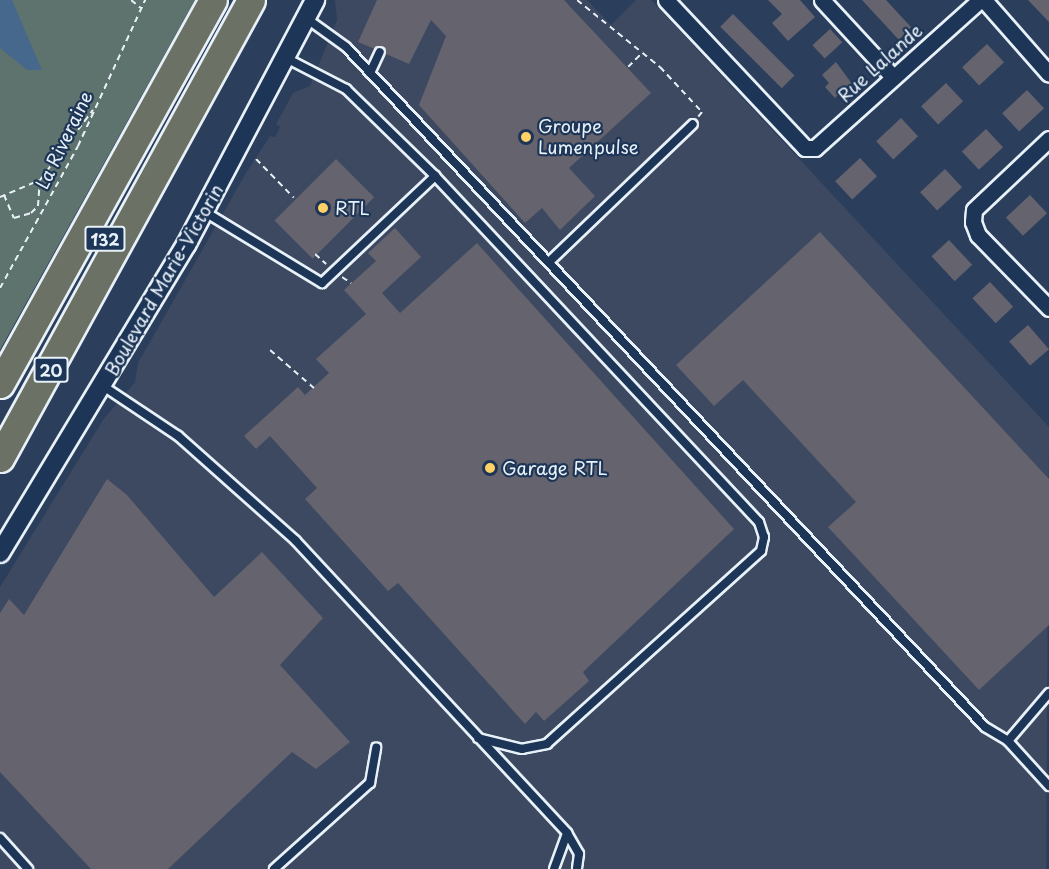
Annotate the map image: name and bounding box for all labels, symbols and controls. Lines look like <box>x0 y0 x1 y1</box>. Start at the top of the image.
street label: Rue Lalande <box>833 19 927 107</box>
street label: La Riveraine <box>31 87 97 193</box>
place label: Groupe Lumenpulse <box>538 116 639 158</box>
marker: Groupe Lumenpulse <box>519 130 533 144</box>
street label: Boulevard Marie-Victorin <box>100 180 228 380</box>
place label: RTL <box>335 197 369 219</box>
marker: RTL <box>316 201 330 215</box>
road number: 132 <box>84 226 126 252</box>
road number: 20 <box>33 357 69 383</box>
place label: Garage RTL <box>502 457 607 479</box>
marker: Garage RTL <box>483 461 497 475</box>

